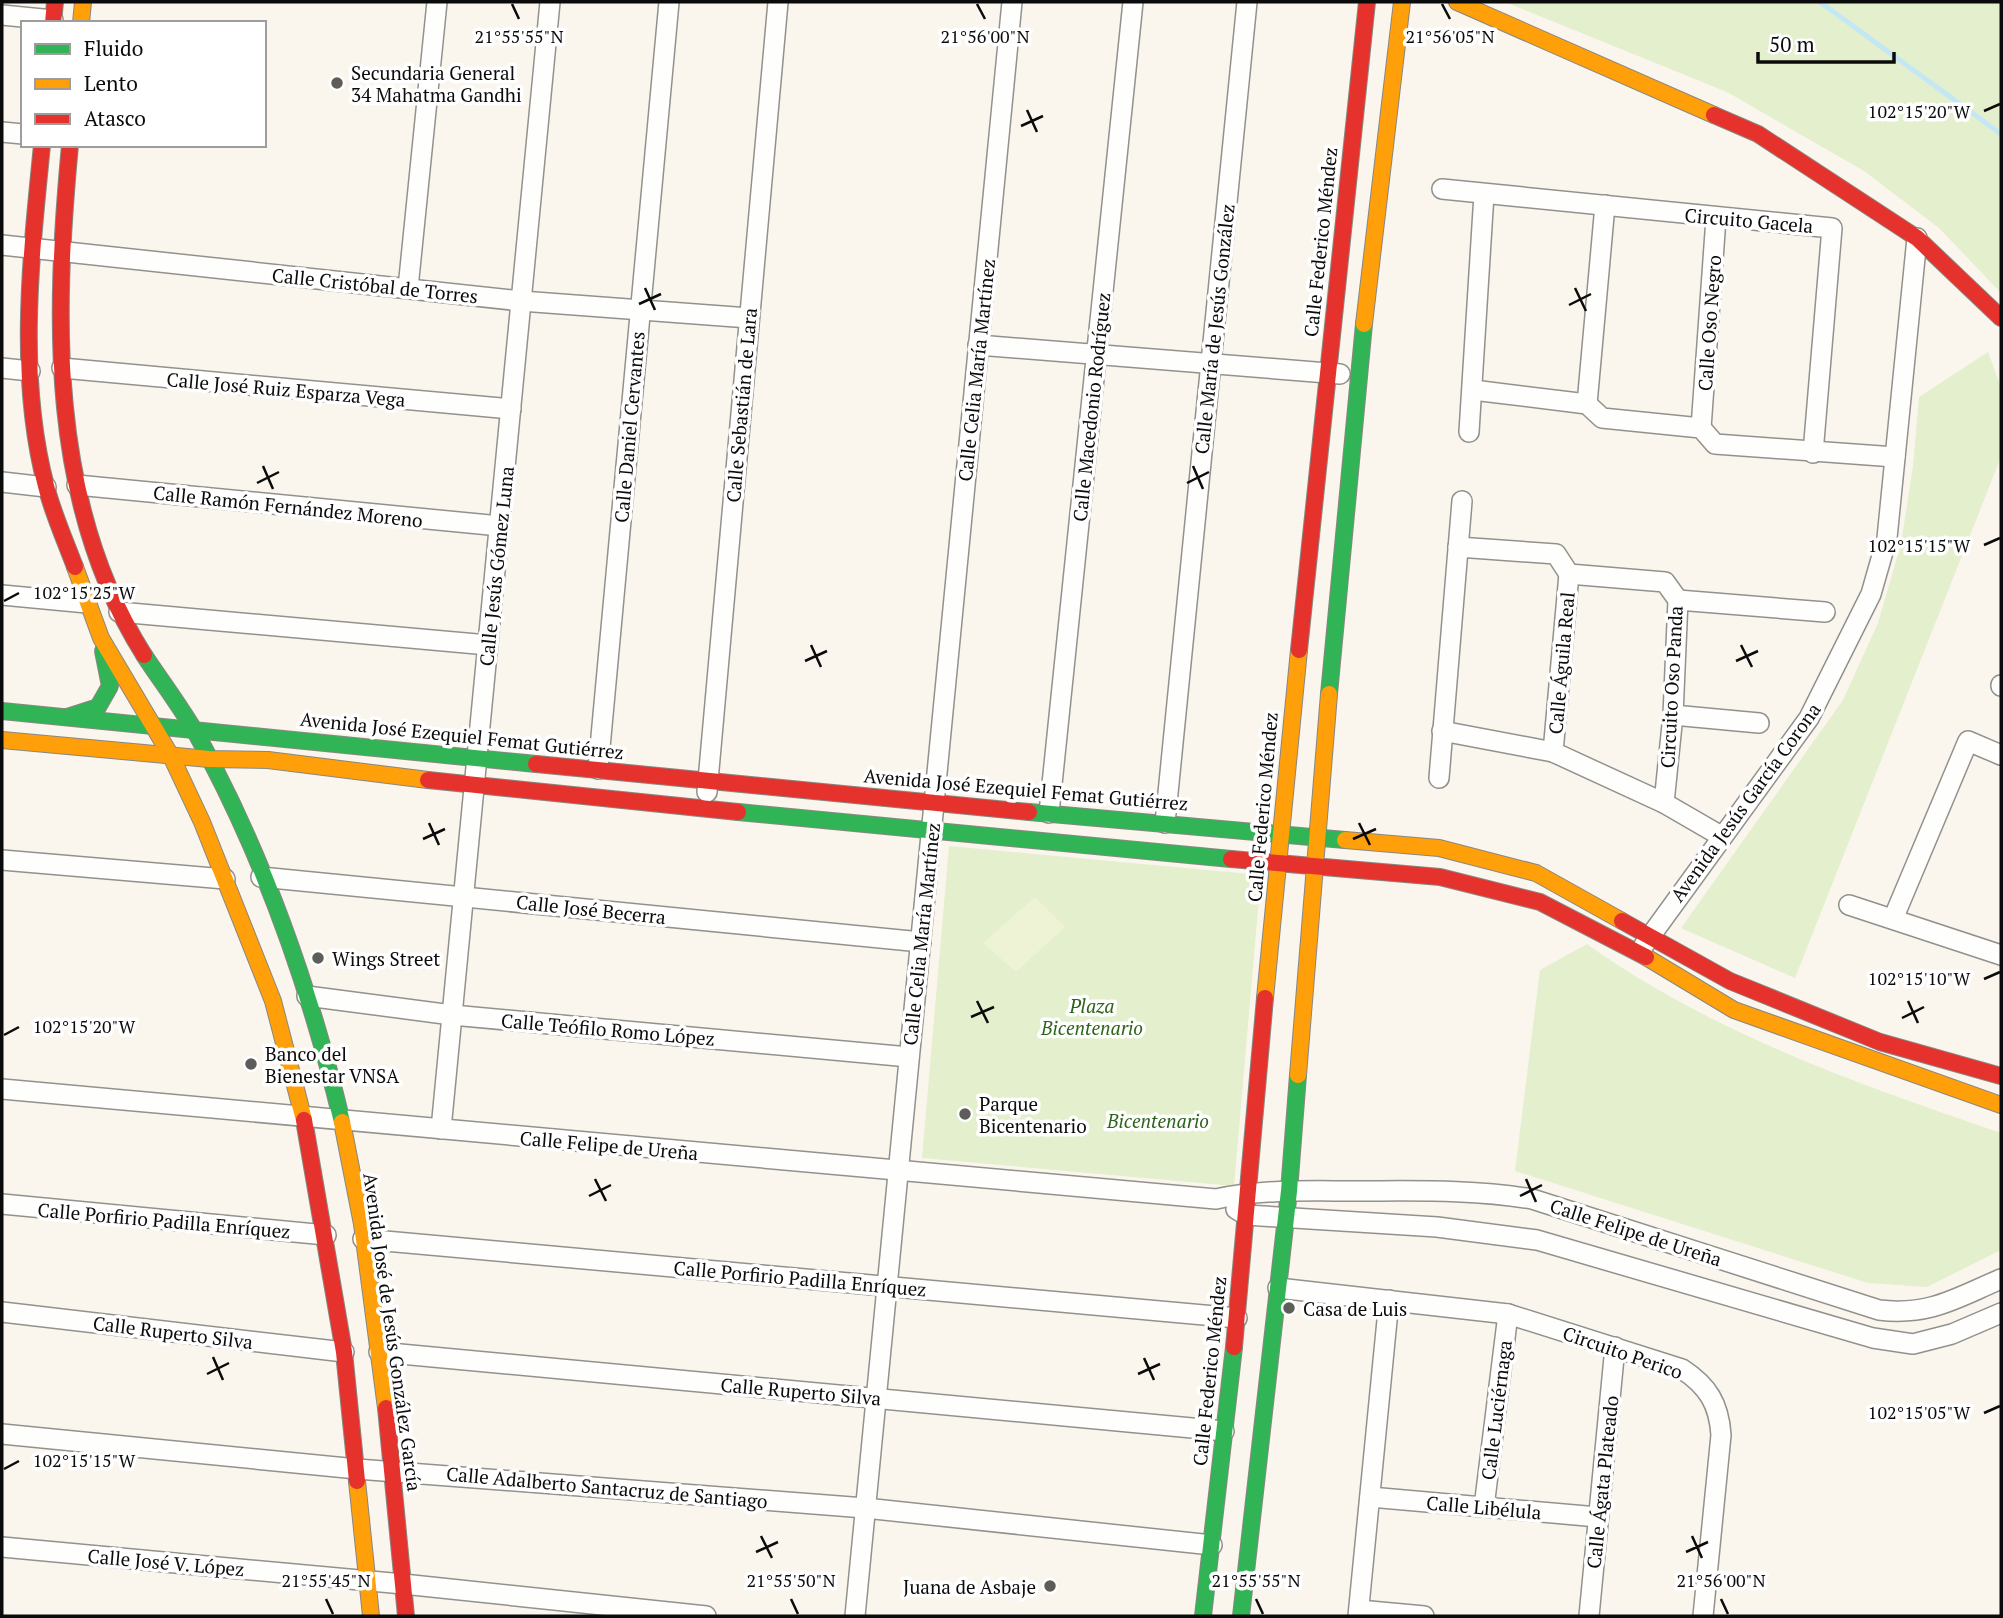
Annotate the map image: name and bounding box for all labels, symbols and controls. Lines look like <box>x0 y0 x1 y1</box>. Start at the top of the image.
legend <box>21 21 266 147</box>
scale bar <box>1758 21 1895 65</box>
text: 21°55'55"N <box>474 24 564 48</box>
text: 21°56'00"N <box>940 24 1030 48</box>
text: 21°56'05"N <box>1405 24 1495 48</box>
text: 50 m <box>1769 30 1815 58</box>
text: Fluido <box>84 34 143 62</box>
place label: Secundaria General 34 Mahatma Gandhi <box>351 60 522 107</box>
text: Lento <box>84 69 138 97</box>
marker: Secundaria General 34 Mahatma Gandhi <box>329 75 345 91</box>
text: 102°15'20"W <box>1868 99 1970 123</box>
text: Atasco <box>84 104 146 132</box>
street label: Calle Federico Méndez <box>1298 146 1342 338</box>
street label: Circuito Gacela <box>1684 202 1815 238</box>
street label: Calle María de Jesús González <box>1188 203 1240 455</box>
street label: Calle Oso Negro <box>1692 254 1726 392</box>
street label: Calle Celia María Martínez <box>952 257 1000 483</box>
street label: Calle Cristóbal de Torres <box>271 262 479 308</box>
street label: Calle Macedonio Rodríguez <box>1067 291 1115 523</box>
street label: Calle Sebastián de Lara <box>720 306 762 503</box>
street label: Calle Daniel Cervantes <box>608 330 650 524</box>
street label: Calle José Ruiz Esparza Vega <box>166 366 407 412</box>
street label: Calle Jesús Gómez Luna <box>473 464 519 667</box>
street label: Calle Ramón Fernández Moreno <box>152 479 424 533</box>
text: 102°15'15"W <box>1868 533 1970 557</box>
text: 102°15'25"W <box>33 580 135 604</box>
street label: Calle Águila Real <box>1542 591 1580 735</box>
street label: Circuito Oso Panda <box>1654 605 1688 769</box>
street label: Avenida Jesús García Corona <box>1664 697 1826 906</box>
street label: Avenida José Ezequiel Femat Gutiérrez <box>299 706 625 764</box>
street label: Calle Federico Méndez <box>1241 711 1283 903</box>
street label: Avenida José Ezequiel Femat Gutiérrez <box>863 762 1189 816</box>
street label: Calle Celia María Martínez <box>897 821 945 1047</box>
street label: Calle José Becerra <box>515 889 667 929</box>
place label: Wings Street <box>332 946 440 971</box>
marker: Wings Street <box>310 950 326 966</box>
text: 102°15'10"W <box>1868 966 1970 990</box>
park label: Plaza Bicentenario <box>1040 993 1143 1040</box>
street label: Calle Teófilo Romo López <box>500 1007 716 1051</box>
text: 102°15'20"W <box>33 1014 135 1038</box>
place label: Banco del Bienestar VNSA <box>265 1041 399 1088</box>
marker: Banco del Bienestar VNSA <box>243 1056 259 1072</box>
place label: Parque Bicentenario <box>979 1091 1087 1138</box>
marker: Parque Bicentenario <box>957 1106 973 1122</box>
park label: Bicentenario <box>1106 1108 1209 1133</box>
street label: Calle Felipe de Ureña <box>519 1125 700 1165</box>
street label: Avenida José de Jesús González García <box>358 1171 428 1493</box>
street label: Calle Felipe de Ureña <box>1547 1192 1725 1272</box>
street label: Calle Porfirio Padilla Enríquez <box>37 1196 291 1244</box>
street label: Calle Porfirio Padilla Enríquez <box>673 1254 927 1302</box>
street label: Calle Federico Méndez <box>1187 1275 1231 1467</box>
place label: Casa de Luis <box>1303 1296 1407 1321</box>
marker: Casa de Luis <box>1281 1300 1297 1316</box>
street label: Calle Ruperto Silva <box>92 1310 255 1354</box>
street label: Circuito Perico <box>1560 1320 1686 1384</box>
street label: Calle Luciérnaga <box>1475 1338 1517 1481</box>
street label: Calle Ruperto Silva <box>720 1372 883 1411</box>
street label: Calle Ágata Plateado <box>1580 1394 1624 1570</box>
text: 102°15'05"W <box>1868 1400 1970 1424</box>
text: 102°15'15"W <box>33 1448 135 1472</box>
street label: Calle Adalberto Santacruz de Santiago <box>445 1460 769 1514</box>
street label: Calle Libélula <box>1425 1490 1543 1525</box>
street label: Calle José V. López <box>87 1543 245 1581</box>
text: 21°55'45"N <box>281 1568 371 1592</box>
text: 21°55'50"N <box>746 1568 836 1592</box>
text: 21°55'55"N <box>1211 1568 1301 1592</box>
text: 21°56'00"N <box>1676 1568 1766 1592</box>
place label: Juana de Asbaje <box>903 1574 1036 1599</box>
marker: Juana de Asbaje <box>1042 1578 1058 1594</box>

